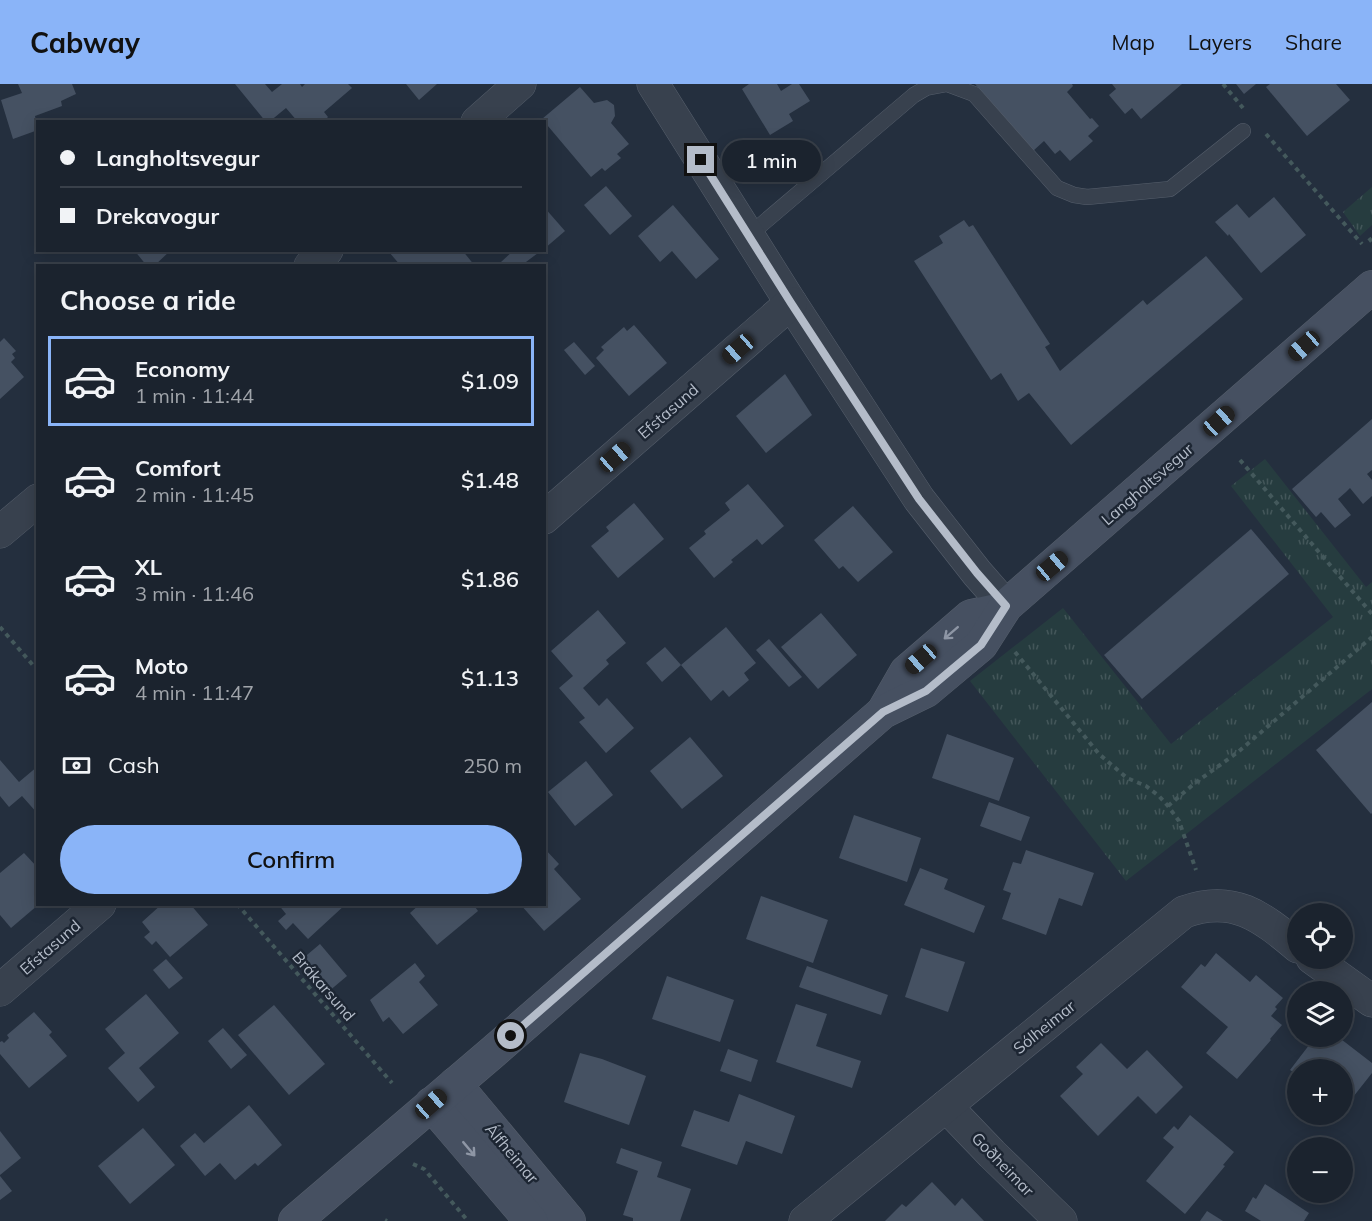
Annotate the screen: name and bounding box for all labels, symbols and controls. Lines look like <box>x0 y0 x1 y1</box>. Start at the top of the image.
text: Cabway <box>30 25 140 60</box>
text: Map <box>1112 29 1155 55</box>
text: Layers <box>1188 29 1252 55</box>
text: Share <box>1285 29 1342 55</box>
callout: 1 min <box>722 139 821 181</box>
text: Langholtsvegur <box>96 144 259 172</box>
route end <box>687 146 714 173</box>
text: 1 min <box>746 148 797 173</box>
text: Drekavogur <box>96 202 219 230</box>
text: Choose a ride <box>60 283 236 317</box>
car <box>1285 327 1323 365</box>
car <box>719 330 757 368</box>
icon: car <box>63 354 117 408</box>
text: Economy <box>135 355 230 383</box>
text: $1.09 <box>461 367 519 395</box>
street label: Efstasund <box>634 379 702 443</box>
text: 1 min · 11:44 <box>135 383 254 408</box>
car <box>1200 402 1238 440</box>
car <box>596 438 634 476</box>
street label: Langholtsvegur <box>1097 439 1197 529</box>
icon: car <box>63 453 117 507</box>
text: Comfort <box>135 454 221 482</box>
text: $1.48 <box>461 466 519 494</box>
text: 2 min · 11:45 <box>135 482 254 507</box>
car <box>1032 548 1072 584</box>
icon: car <box>63 552 117 606</box>
text: XL <box>135 553 162 581</box>
text: $1.86 <box>461 565 519 593</box>
text: 3 min · 11:46 <box>135 581 254 606</box>
one-way arrow <box>944 626 959 640</box>
car <box>902 640 940 678</box>
icon: car <box>63 651 117 705</box>
text: Moto <box>135 652 188 680</box>
text: $1.13 <box>461 664 519 692</box>
text: 4 min · 11:47 <box>135 680 254 705</box>
icon: cash <box>60 749 93 782</box>
text: Cash <box>108 751 160 779</box>
text: 250 m <box>463 753 522 778</box>
button: Confirm <box>60 825 522 894</box>
map controls <box>1287 903 1353 1203</box>
button: locate <box>1287 903 1353 969</box>
street label: Efstasund <box>16 915 84 979</box>
street label: Brákarsund <box>288 947 360 1025</box>
button: layers <box>1287 981 1353 1047</box>
street label: Sólheimar <box>1009 996 1079 1058</box>
route start <box>497 1022 524 1049</box>
button: + <box>1287 1059 1353 1125</box>
car <box>412 1085 450 1123</box>
street label: Álfheimar <box>481 1119 543 1187</box>
street label: Goðheimar <box>968 1128 1039 1200</box>
button: − <box>1287 1137 1353 1203</box>
one-way arrow <box>463 1141 476 1157</box>

